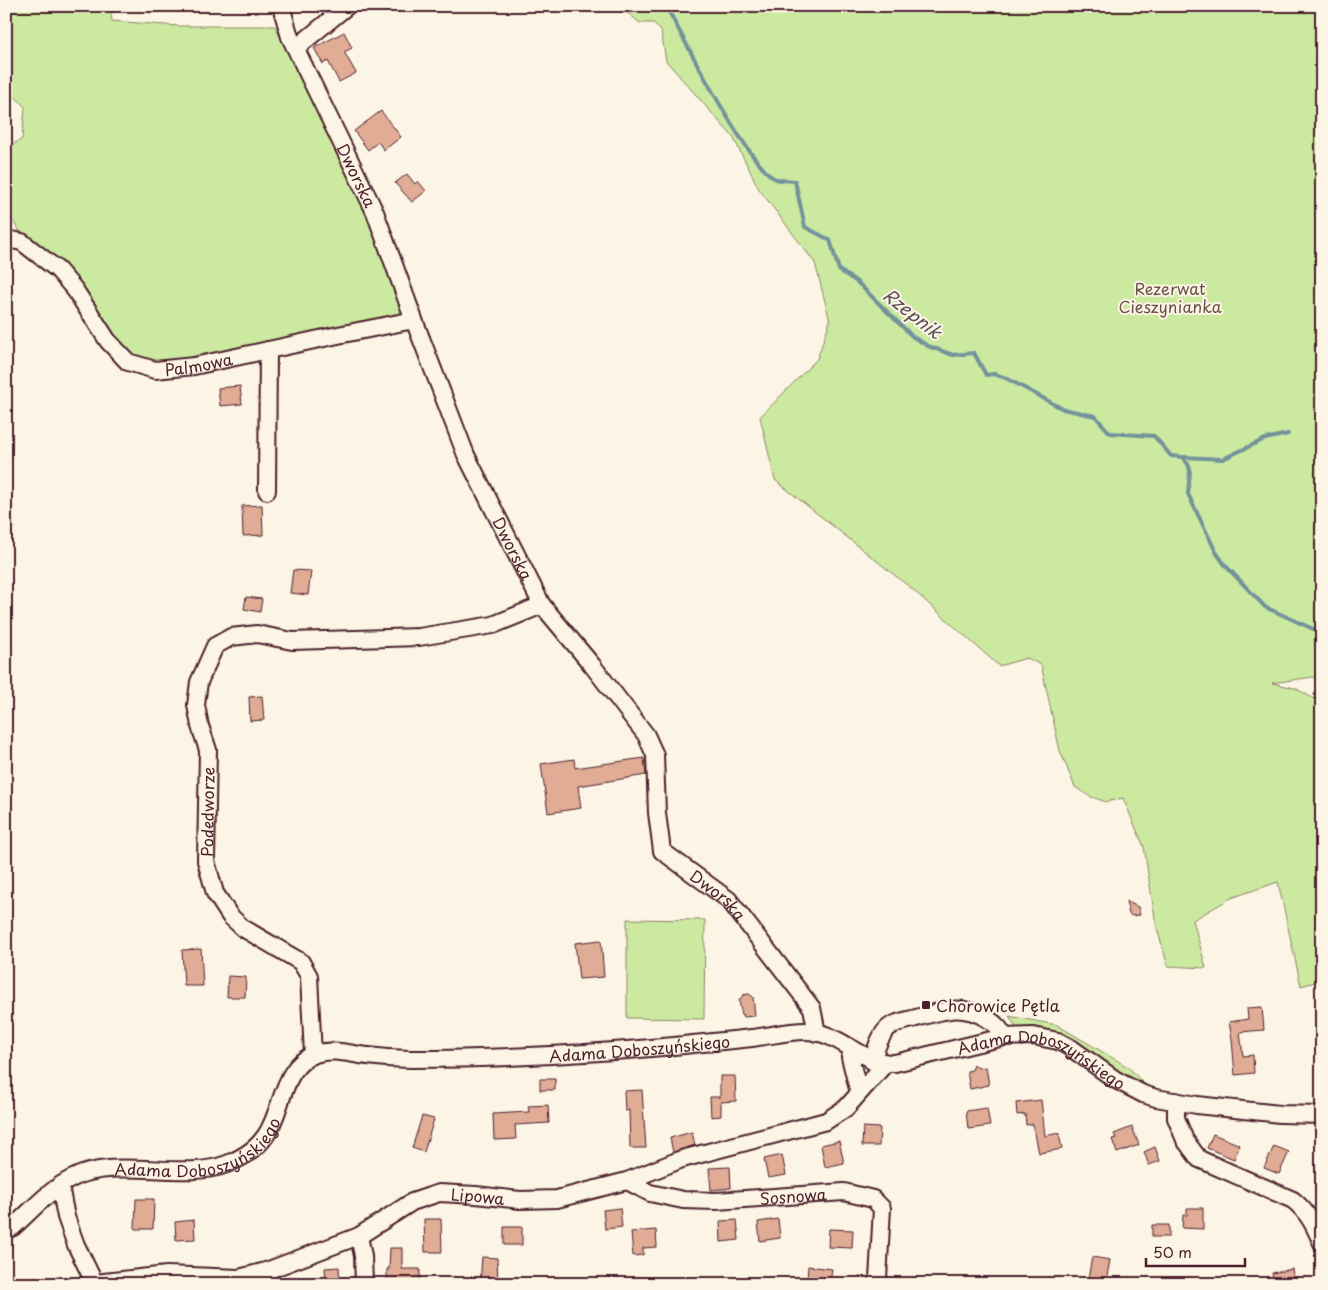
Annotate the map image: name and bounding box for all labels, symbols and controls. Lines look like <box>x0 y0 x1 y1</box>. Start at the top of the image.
street label: Dworska <box>331 139 383 211</box>
park label: Rezerwat Cieszynianka <box>1118 276 1222 318</box>
water label: Rzepnik <box>878 281 949 345</box>
street label: Palmowa <box>164 346 235 381</box>
street label: Dworska <box>487 513 539 584</box>
street label: Podedworze <box>194 767 220 857</box>
street label: Dworska <box>685 864 752 925</box>
place label: Chorowice Pętla <box>936 993 1060 1017</box>
marker: Chorowice Pętla <box>920 999 932 1011</box>
street label: Adama Doboszyńskiego <box>955 1024 1129 1095</box>
street label: Adama Doboszyńskiego <box>549 1028 731 1067</box>
street label: Adama Doboszyńskiego <box>114 1114 286 1182</box>
street label: Sosnowa <box>759 1181 827 1210</box>
street label: Lipowa <box>450 1182 506 1210</box>
scale bar <box>1146 1235 1244 1267</box>
text: 50 m <box>1153 1240 1192 1263</box>

